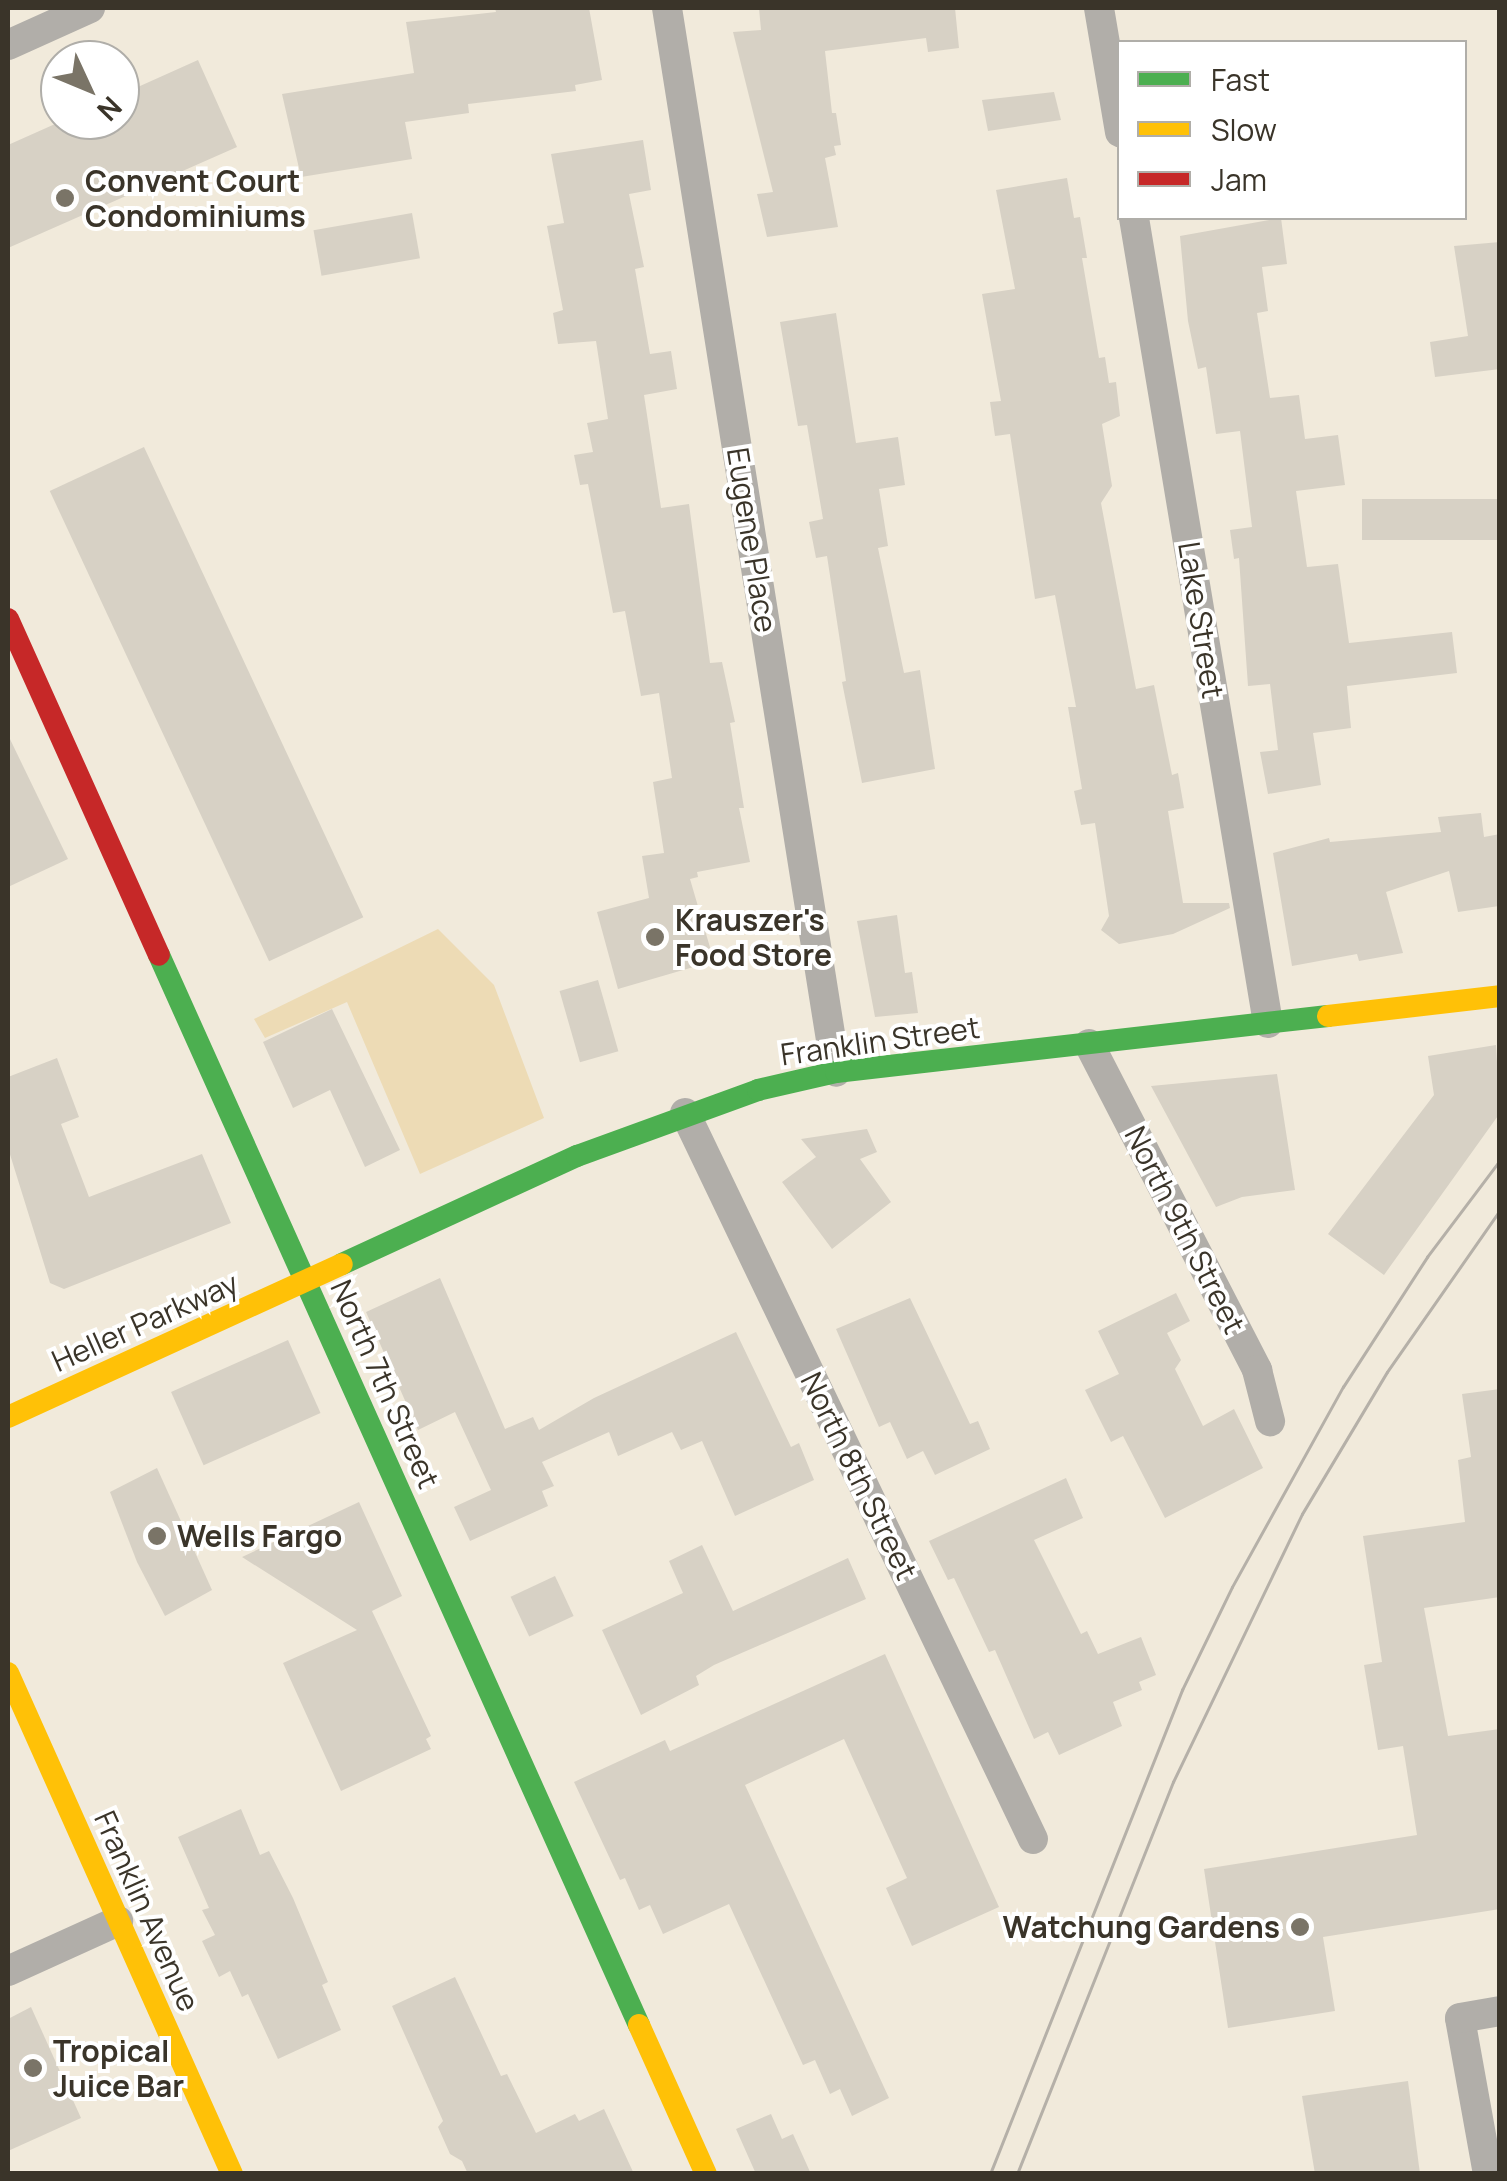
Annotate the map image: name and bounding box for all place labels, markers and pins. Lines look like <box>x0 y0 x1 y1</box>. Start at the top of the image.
place label: Convent Court Condominiums <box>85 163 306 234</box>
marker: Convent Court Condominiums <box>54 187 76 209</box>
place label: Krauszer's Food Store <box>675 902 832 972</box>
marker: Krauszer's Food Store <box>644 926 666 948</box>
place label: Wells Fargo <box>177 1518 342 1554</box>
marker: Wells Fargo <box>146 1525 168 1547</box>
place label: Watchung Gardens <box>1003 1909 1280 1945</box>
marker: Watchung Gardens <box>1289 1916 1311 1938</box>
place label: Tropical Juice Bar <box>53 2033 184 2104</box>
marker: Tropical Juice Bar <box>22 2057 44 2079</box>

